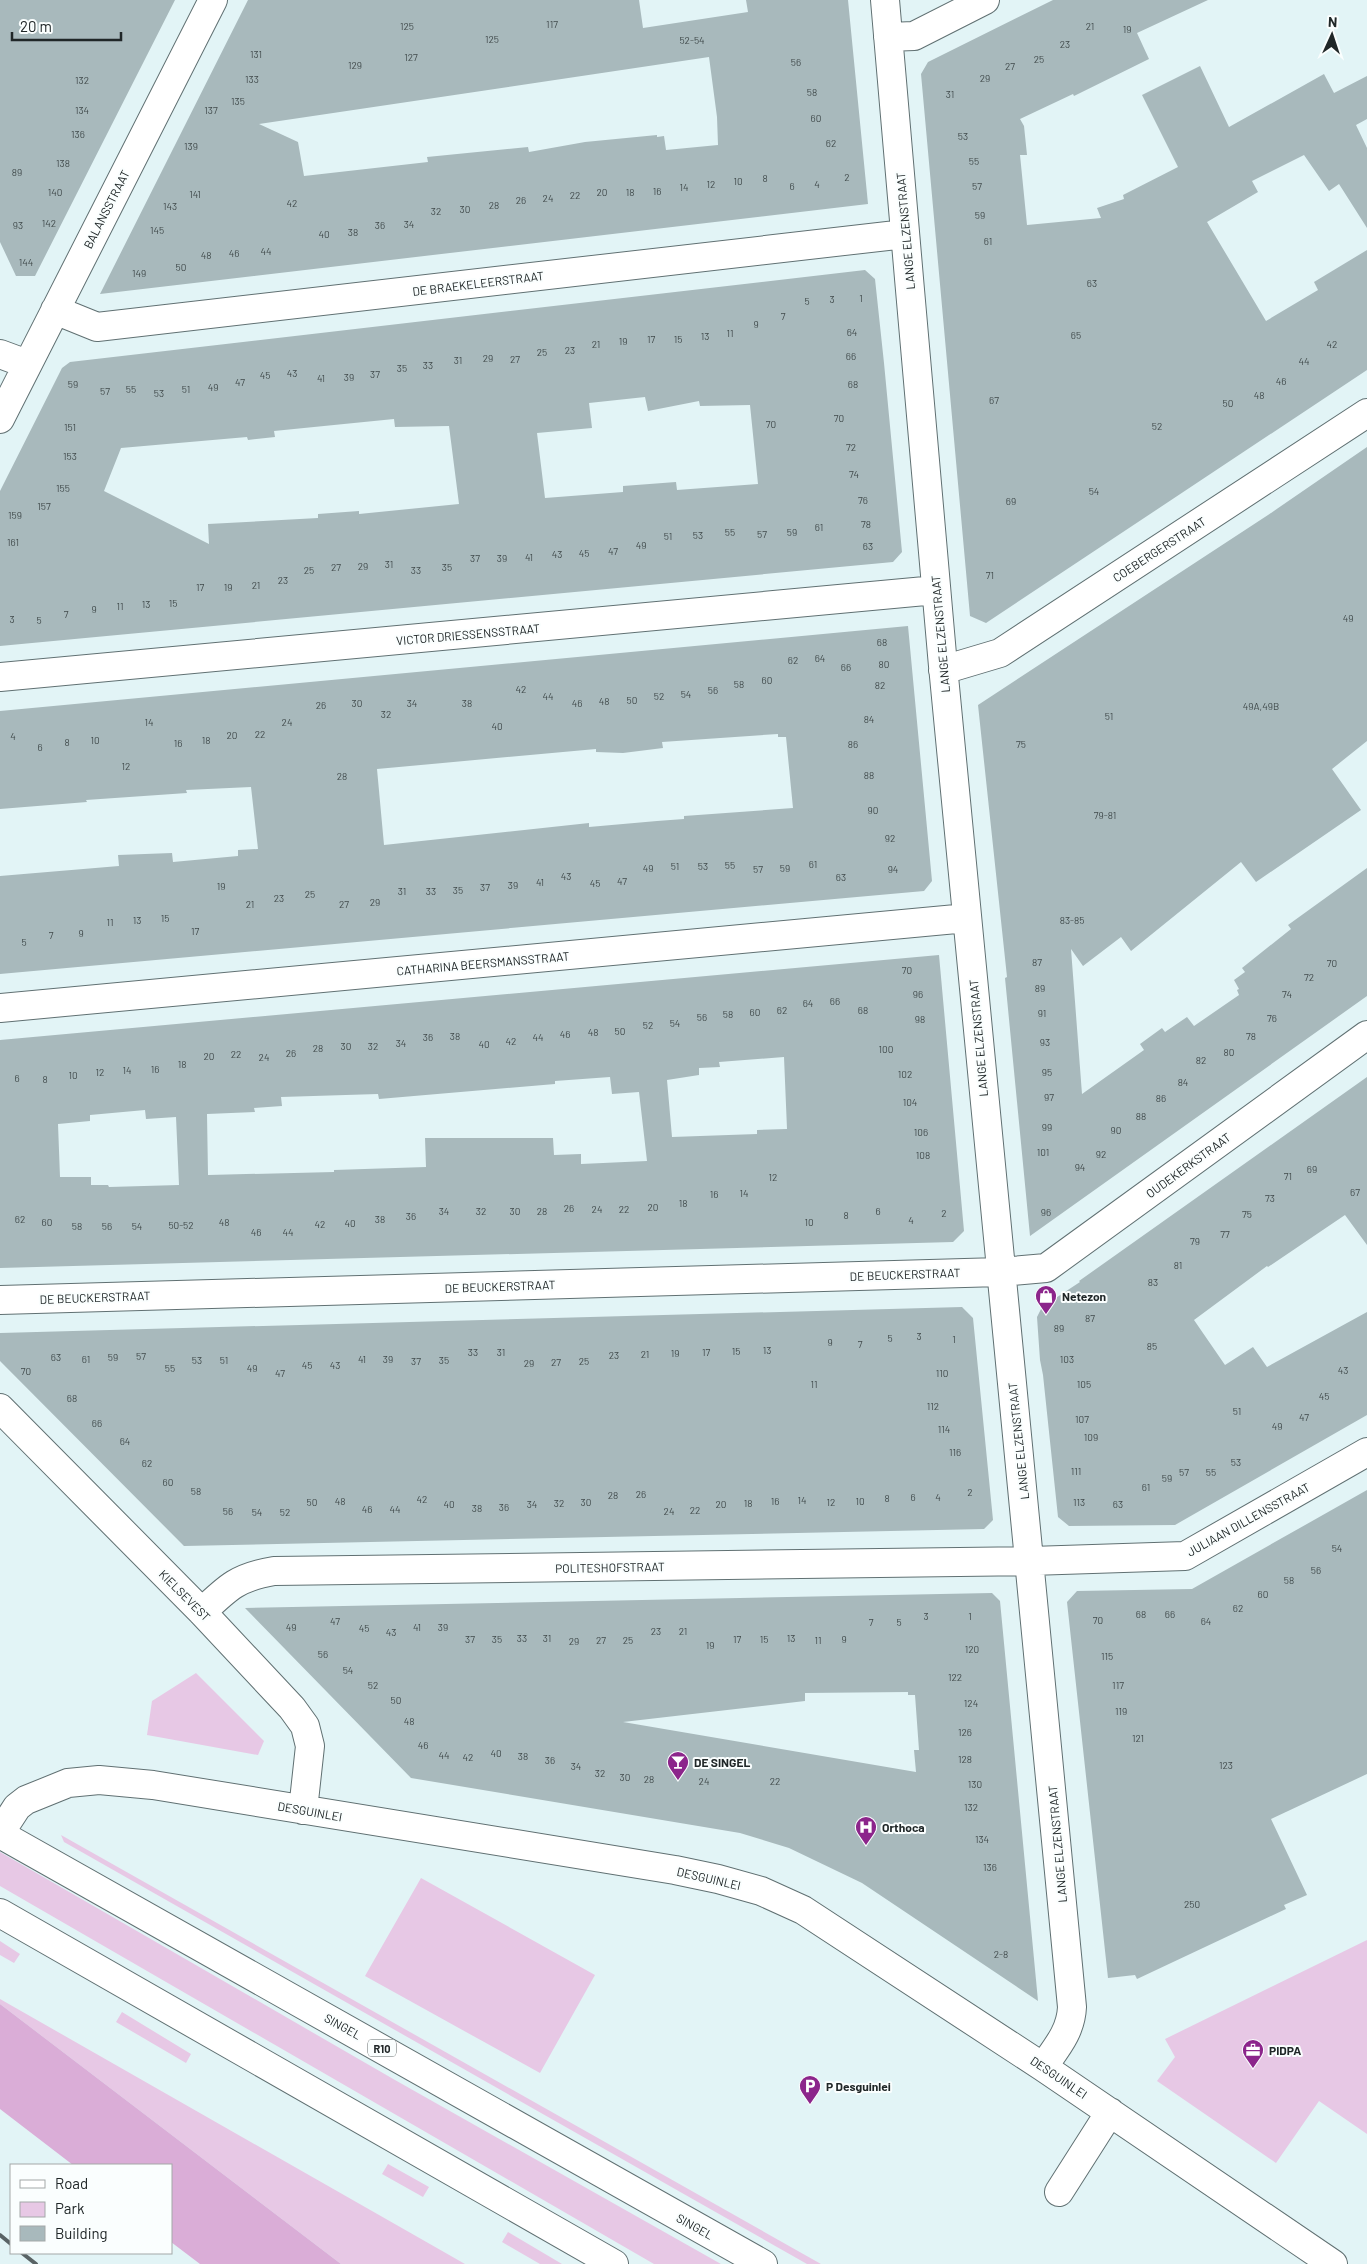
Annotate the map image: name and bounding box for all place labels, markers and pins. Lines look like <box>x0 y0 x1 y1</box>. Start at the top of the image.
shop icon: Netezon <box>1034 1284 1058 1315</box>
place label: Netezon <box>1062 1289 1106 1303</box>
bar icon: DE SINGEL <box>666 1750 690 1781</box>
place label: DE SINGEL <box>694 1755 750 1769</box>
hospital icon: Orthoca <box>854 1815 878 1846</box>
place label: Orthoca <box>882 1820 925 1834</box>
office icon: PIDPA <box>1241 2038 1265 2069</box>
place label: PIDPA <box>1269 2043 1301 2057</box>
parking icon: P Desguinlei <box>798 2074 822 2105</box>
place label: P Desguinlei <box>826 2079 891 2093</box>

